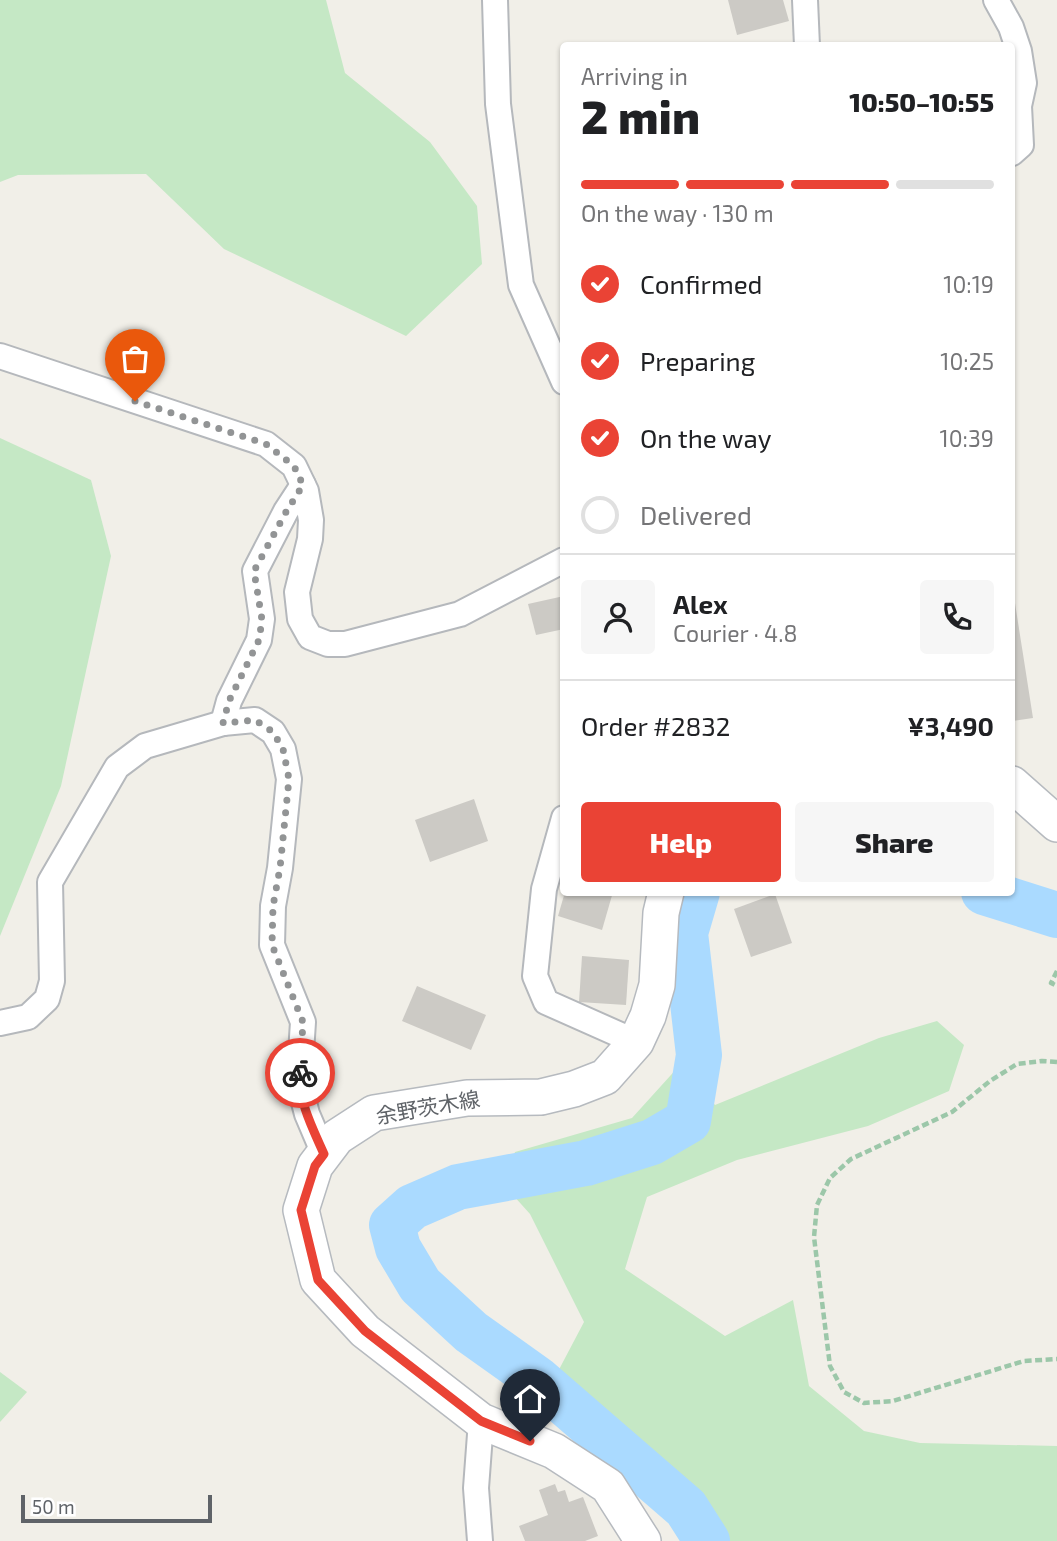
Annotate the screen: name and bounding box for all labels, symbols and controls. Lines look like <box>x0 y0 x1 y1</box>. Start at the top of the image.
text: Arriving in <box>581 62 688 90</box>
text: 10:50–10:55 <box>849 86 994 117</box>
text: 2 min <box>581 88 700 143</box>
text: On the way · 130 m <box>581 199 774 227</box>
icon: check <box>581 265 619 303</box>
text: Confirmed <box>640 268 763 299</box>
text: 10:19 <box>943 270 994 298</box>
pin <box>105 329 165 401</box>
icon: bag <box>116 340 154 378</box>
icon: check <box>581 342 619 380</box>
text: Preparing <box>640 345 755 376</box>
text: 10:25 <box>940 347 994 375</box>
icon: check <box>581 419 619 457</box>
text: On the way <box>640 422 771 453</box>
text: 10:39 <box>940 424 994 452</box>
text: Delivered <box>640 499 752 530</box>
button: person <box>581 580 655 654</box>
button: phone <box>920 580 994 654</box>
text: Alex <box>673 588 728 619</box>
text: Courier · 4.8 <box>673 619 797 647</box>
text: Order #2832 <box>581 710 730 741</box>
text: ¥3,490 <box>908 710 994 741</box>
button: Help <box>581 802 781 882</box>
button: Share <box>795 802 994 882</box>
courier <box>265 1038 335 1108</box>
icon: bike <box>281 1054 319 1092</box>
street label: 余野茨木線 <box>374 1085 482 1128</box>
pin <box>500 1369 560 1441</box>
icon: home <box>511 1380 549 1418</box>
scale bar <box>21 1492 212 1524</box>
text: 50 m <box>32 1495 75 1518</box>

